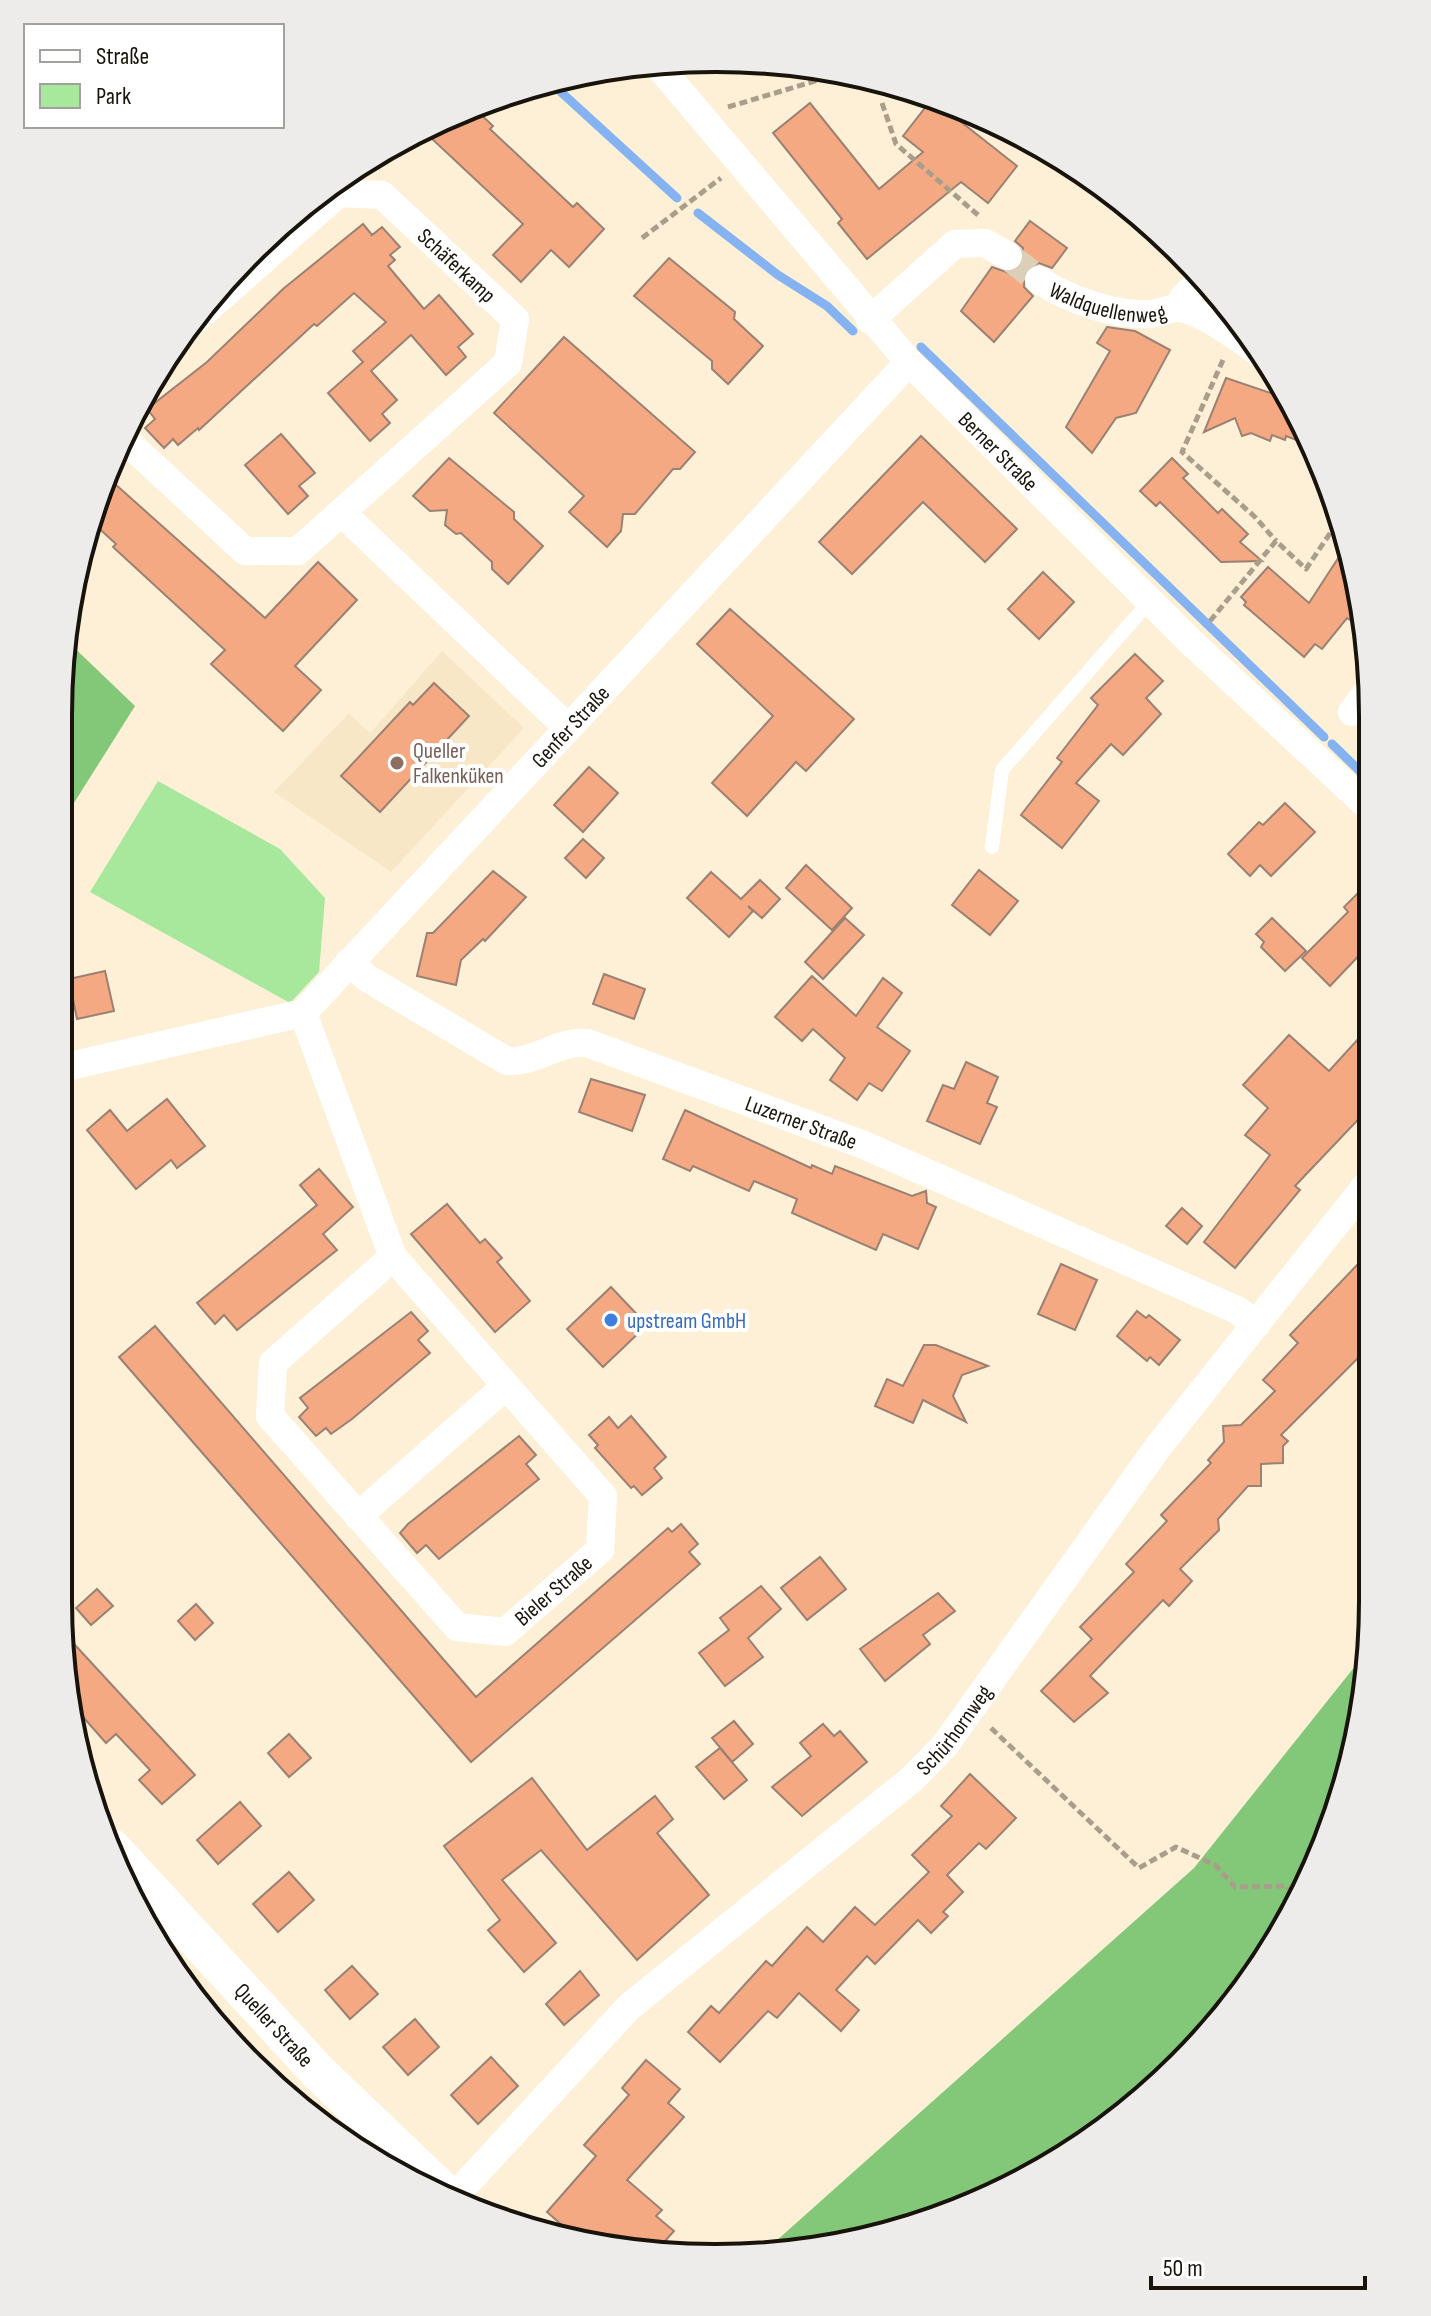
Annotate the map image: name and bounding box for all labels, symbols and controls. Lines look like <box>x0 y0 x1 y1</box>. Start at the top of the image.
legend <box>24 24 284 128</box>
text: Straße <box>96 42 149 71</box>
text: Park <box>96 82 131 111</box>
street label: Schäferkamp <box>411 223 501 309</box>
street label: Waldquellenweg <box>1044 277 1170 329</box>
street label: Berner Straße <box>952 407 1043 498</box>
street label: Genfer Straße <box>526 680 616 774</box>
place label: Queller Falkenküken <box>413 738 504 790</box>
marker: Queller Falkenküken <box>388 754 406 772</box>
street label: Luzerner Straße <box>741 1090 860 1156</box>
place label: upstream GmbH <box>627 1308 746 1335</box>
marker: upstream GmbH <box>602 1311 620 1329</box>
street label: Bieler Straße <box>510 1550 598 1632</box>
street label: Schürhornweg <box>911 1680 999 1781</box>
street label: Queller Straße <box>228 1978 319 2073</box>
scale bar <box>1151 2240 1365 2290</box>
text: 50 m <box>1163 2254 1203 2283</box>

